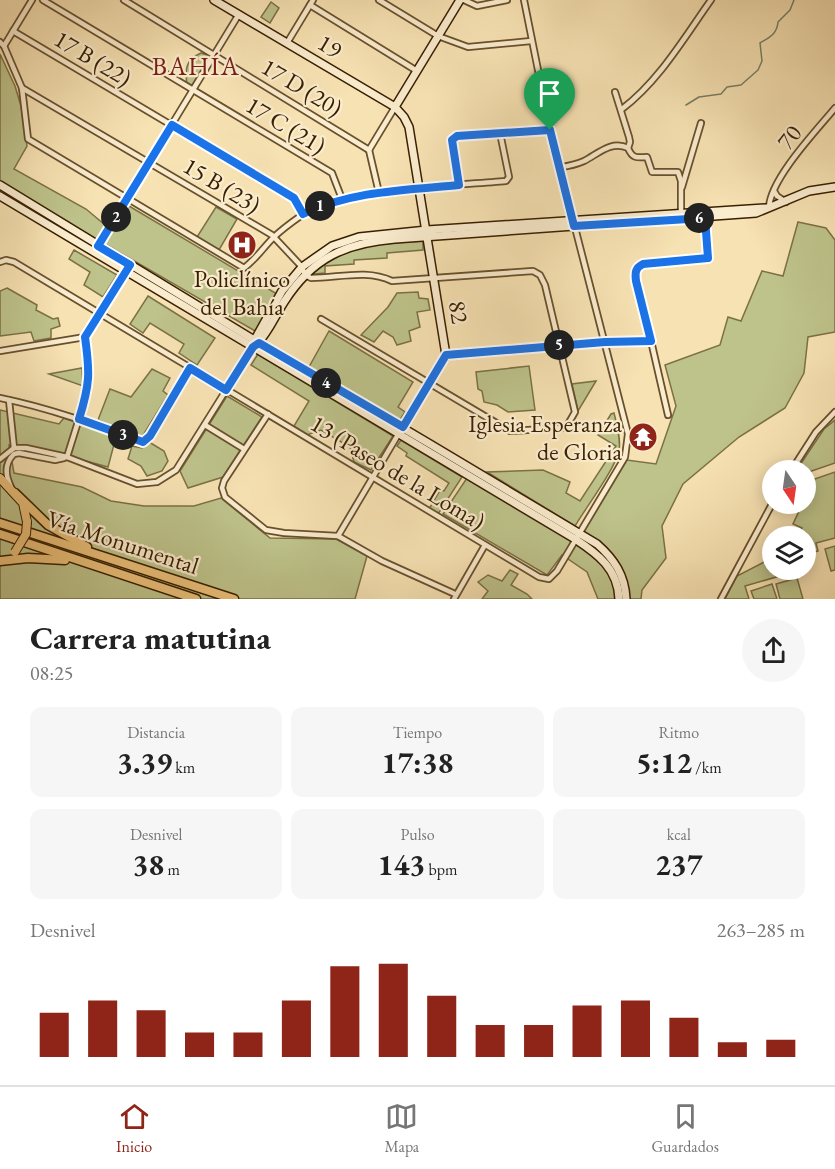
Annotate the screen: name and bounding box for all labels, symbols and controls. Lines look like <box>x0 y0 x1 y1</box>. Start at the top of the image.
street label: 17 B (22) <box>49 23 137 93</box>
street label: 19 <box>312 27 348 65</box>
district label: BAHÍA <box>152 49 240 83</box>
street label: 17 D (20) <box>256 51 348 123</box>
pin <box>524 68 575 130</box>
icon: arrive <box>533 77 566 110</box>
street label: 17 C (21) <box>240 89 332 161</box>
street label: 70 <box>770 118 808 156</box>
street label: 15 B (23) <box>178 150 266 220</box>
pin: 1 <box>305 191 335 221</box>
text: 1 <box>316 195 324 216</box>
pin: 2 <box>101 202 131 232</box>
pin: 6 <box>684 203 714 233</box>
text: 2 <box>112 206 120 227</box>
text: 6 <box>695 207 703 228</box>
hospital icon: Policlínico del Bahía <box>226 229 258 261</box>
place label: Policlínico del Bahía <box>194 263 290 322</box>
street label: 82 <box>442 298 476 326</box>
pin: 5 <box>544 330 574 360</box>
text: 5 <box>555 334 563 355</box>
pin: 4 <box>311 368 341 398</box>
text: 4 <box>322 372 330 393</box>
street label: 13 (Paseo de la Loma) <box>305 408 491 536</box>
place label: Iglesia Esperanza de Gloria <box>468 408 622 467</box>
pin: 3 <box>108 420 138 450</box>
temple icon: Iglesia Esperanza de Gloria <box>627 421 659 453</box>
text: 3 <box>119 424 127 445</box>
north arrow <box>762 460 816 514</box>
map controls <box>762 460 816 580</box>
street label: Vía Monumental <box>43 503 203 581</box>
button: layers <box>762 526 816 580</box>
text: Carrera matutina <box>30 616 271 659</box>
button: share <box>742 619 805 682</box>
text: 08:25 <box>30 660 73 686</box>
text: Distancia <box>127 722 185 743</box>
text: Tiempo <box>393 722 442 743</box>
text: Ritmo <box>658 722 699 743</box>
text: 3.39 <box>117 743 172 782</box>
text: 17:38 <box>382 743 453 782</box>
text: 5:12 <box>636 743 692 782</box>
text: km <box>172 757 195 778</box>
text: /km <box>692 757 722 778</box>
text: Desnivel <box>130 824 182 845</box>
text: Pulso <box>400 824 435 845</box>
text: kcal <box>667 824 691 845</box>
text: 38 <box>132 845 164 884</box>
text: 143 <box>378 845 425 884</box>
text: 237 <box>655 845 703 884</box>
text: m <box>164 859 180 880</box>
text: bpm <box>425 859 457 880</box>
text: Desnivel <box>30 917 96 943</box>
text: 263–285 m <box>717 917 805 943</box>
tab: Inicio <box>116 1100 152 1157</box>
tab: Mapa <box>384 1100 419 1157</box>
tab: Guardados <box>651 1100 719 1157</box>

